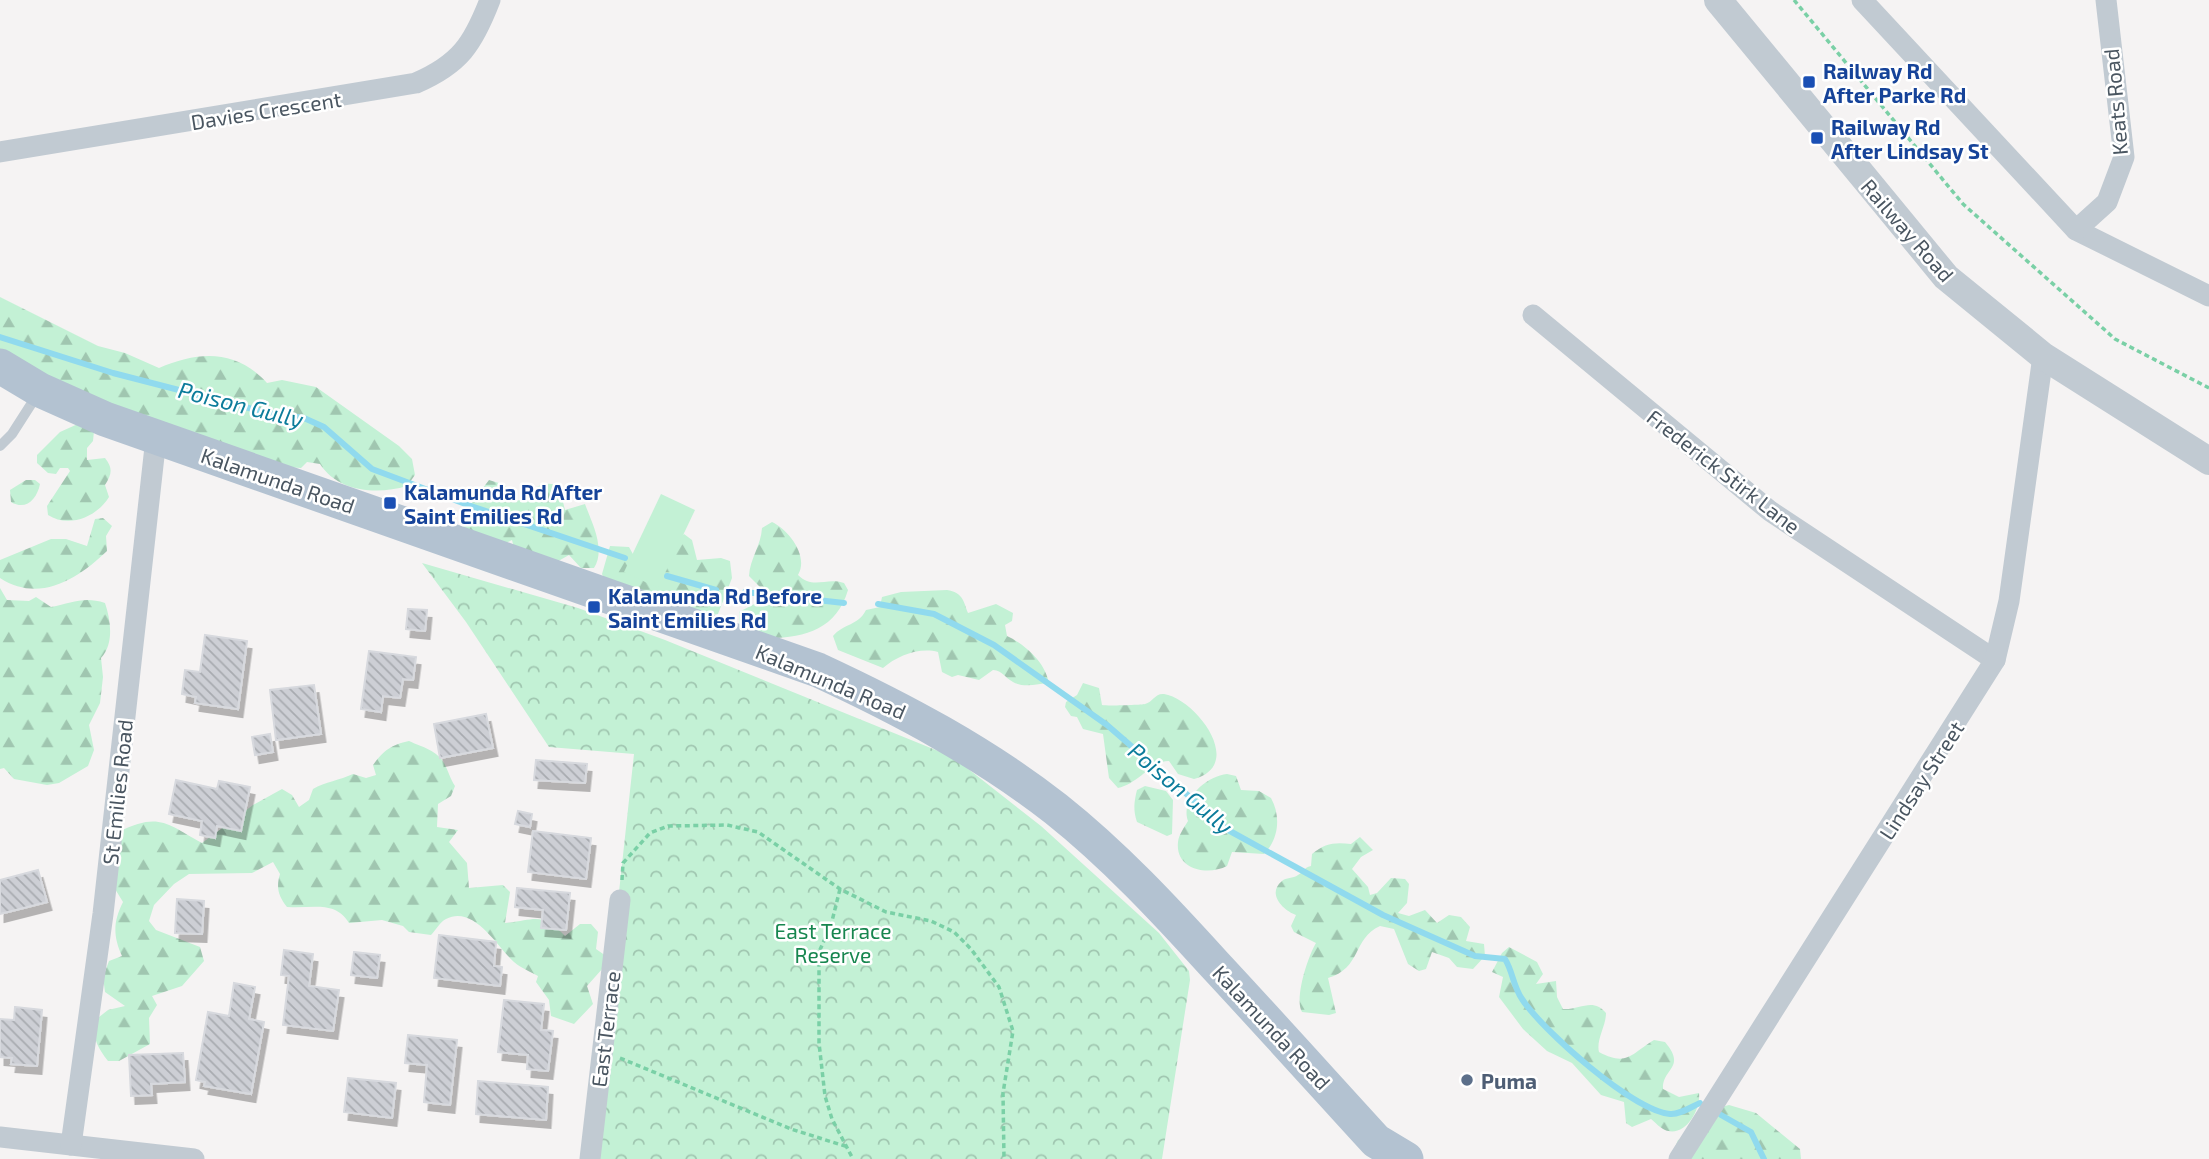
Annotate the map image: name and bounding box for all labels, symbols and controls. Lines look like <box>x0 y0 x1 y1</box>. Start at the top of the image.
street label: Keats Road <box>2098 48 2132 156</box>
place label: Railway Rd After Parke Rd <box>1823 58 1966 107</box>
marker: Railway Rd After Parke Rd <box>1801 74 1817 90</box>
street label: Davies Crescent <box>189 86 343 134</box>
place label: Railway Rd After Lindsay St <box>1831 114 1989 164</box>
marker: Railway Rd After Lindsay St <box>1809 130 1825 146</box>
street label: Railway Road <box>1857 173 1959 287</box>
water label: Poison Gully <box>176 375 307 433</box>
street label: Frederick Stirk Lane <box>1643 404 1805 538</box>
street label: Kalamunda Road <box>198 442 358 518</box>
place label: Kalamunda Rd After Saint Emilies Rd <box>404 479 602 528</box>
marker: Kalamunda Rd After Saint Emilies Rd <box>382 495 398 511</box>
place label: Kalamunda Rd Before Saint Emilies Rd <box>608 583 822 632</box>
marker: Kalamunda Rd Before Saint Emilies Rd <box>586 599 602 615</box>
street label: Kalamunda Road <box>752 638 910 724</box>
street label: Lindsay Street <box>1873 716 1969 844</box>
street label: St Emilies Road <box>97 718 137 866</box>
water label: Poison Gully <box>1123 736 1239 840</box>
park label: East Terrace Reserve <box>774 918 892 967</box>
street label: Kalamunda Road <box>1208 960 1336 1094</box>
street label: East Terrace <box>585 969 625 1089</box>
place label: Puma <box>1481 1068 1537 1093</box>
marker: Puma <box>1459 1072 1475 1088</box>

